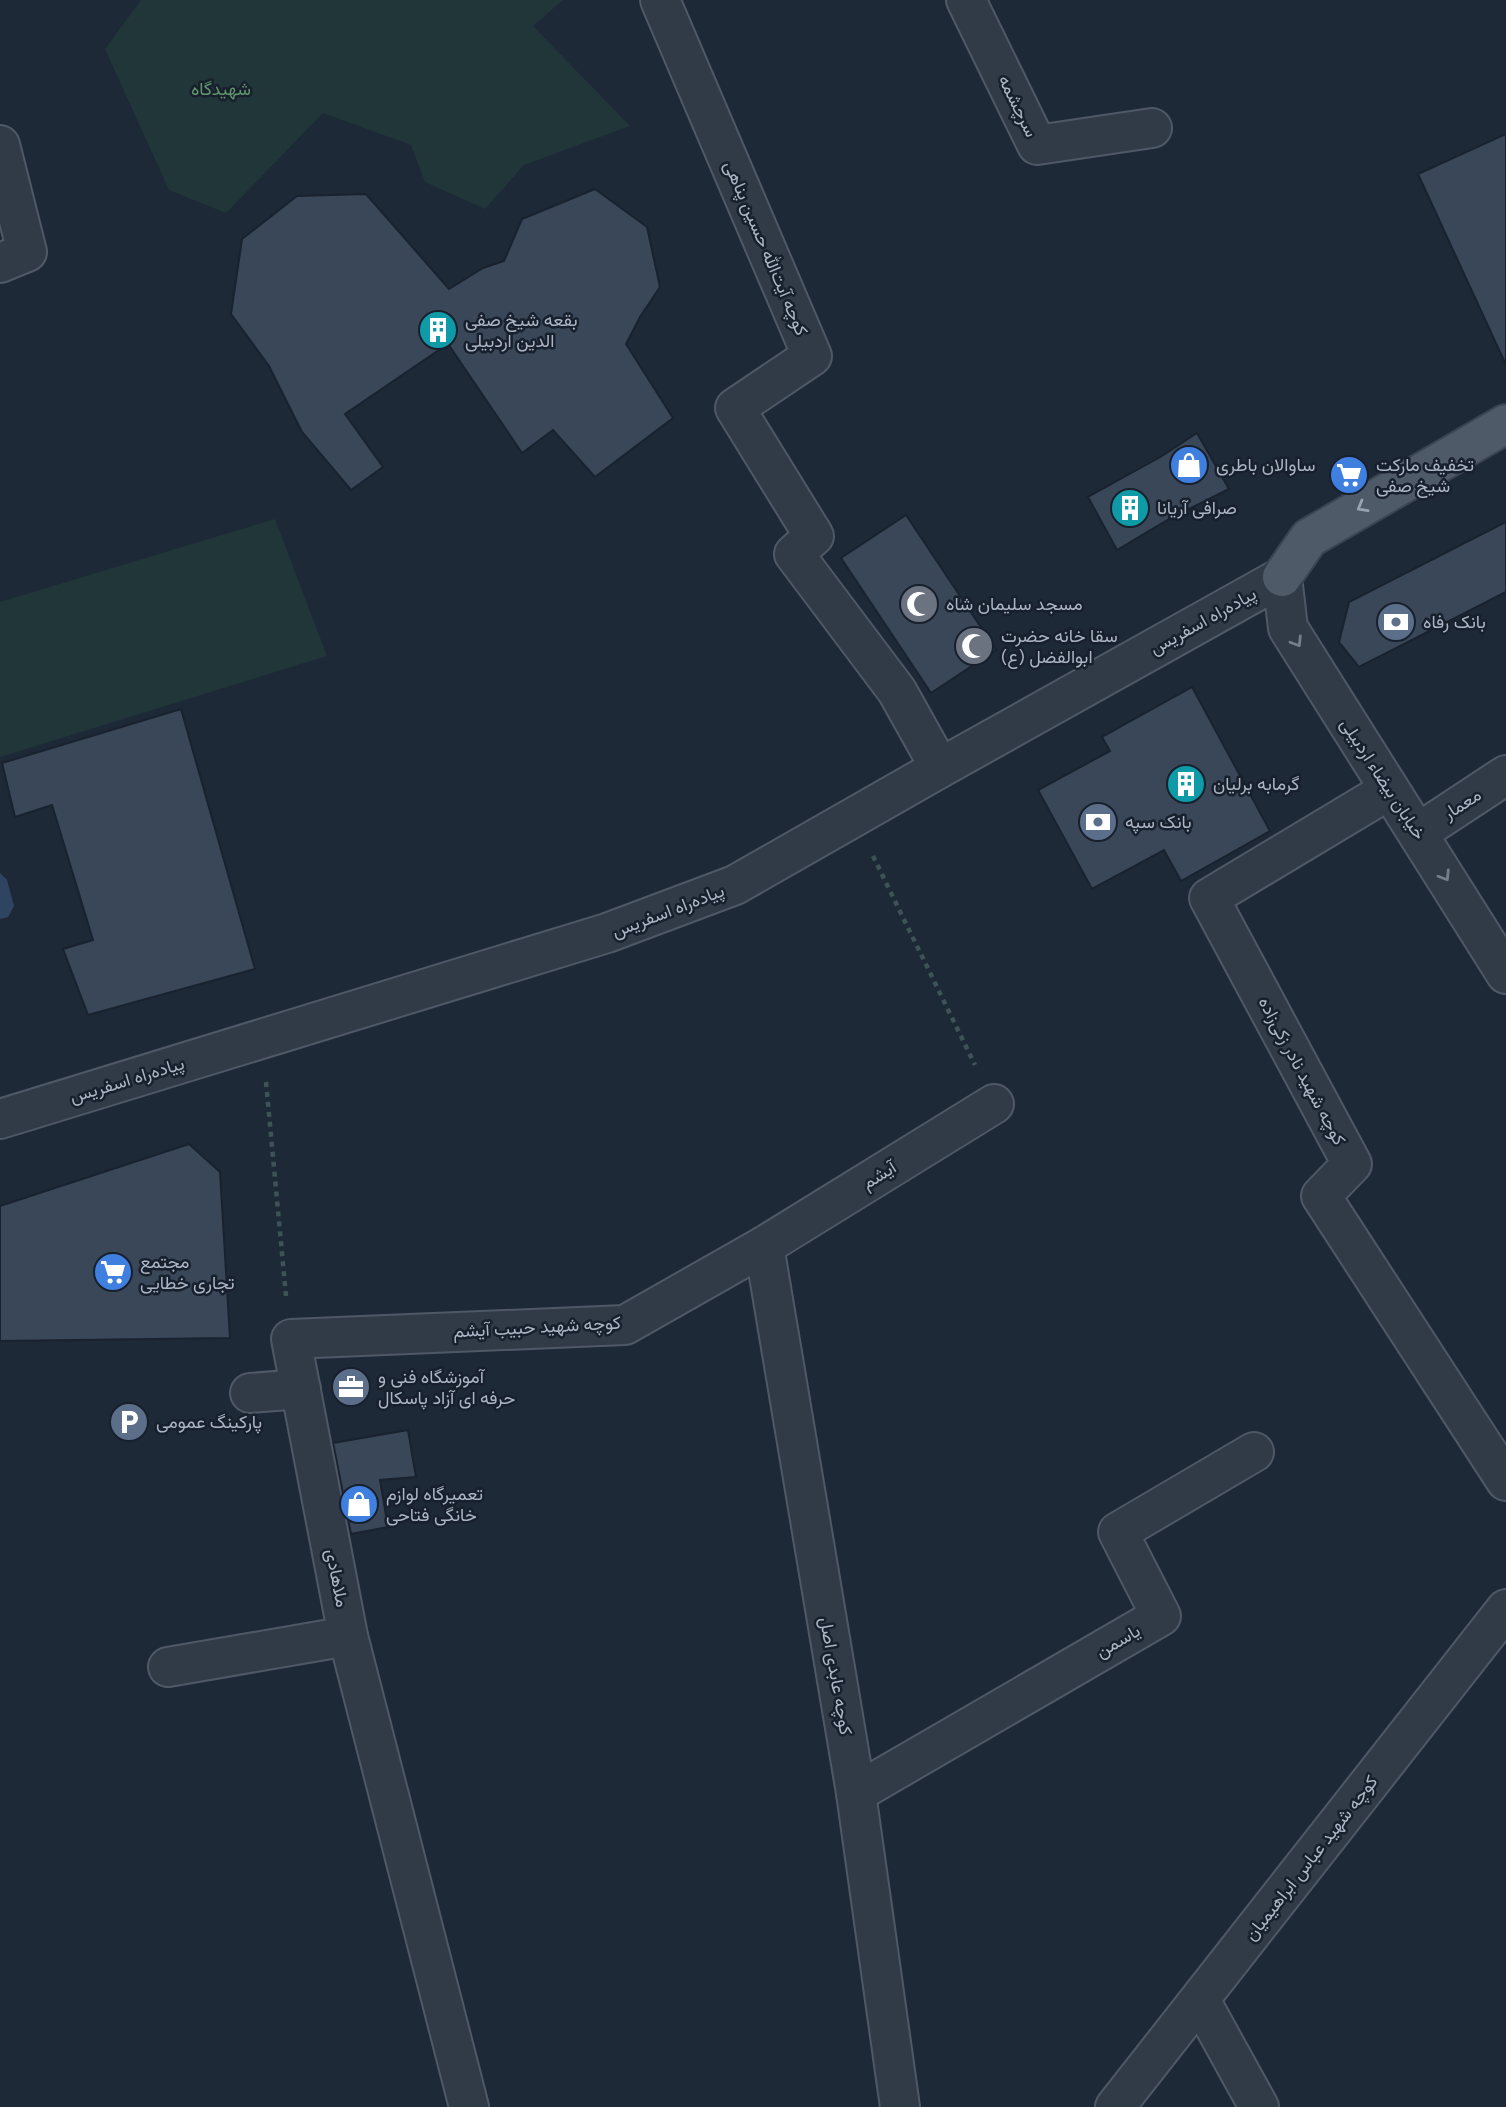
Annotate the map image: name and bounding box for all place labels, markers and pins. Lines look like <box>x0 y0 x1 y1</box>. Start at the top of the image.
building icon: بقعه شیخ صفی الدین اردبیلی <box>417 309 459 351</box>
place label: بقعه شیخ صفی الدین اردبیلی <box>465 309 578 352</box>
shop icon: ساوالان باطری <box>1168 444 1210 486</box>
place label: ساوالان باطری <box>1216 454 1315 476</box>
supermarket icon: تخفیف مارکت شیخ صفی <box>1328 454 1370 496</box>
place label: تخفیف مارکت شیخ صفی <box>1376 454 1474 498</box>
building icon: صرافی آریانا <box>1109 487 1151 529</box>
place label: صرافی آریانا <box>1157 497 1237 519</box>
mosque icon: مسجد سلیمان شاه <box>898 583 940 625</box>
place label: مسجد سلیمان شاه <box>946 593 1082 615</box>
bank icon: بانک رفاه <box>1375 601 1417 643</box>
place label: بانک رفاه <box>1423 611 1486 633</box>
mosque icon: سقا خانه حضرت ابوالفضل (ع) <box>953 625 995 667</box>
place label: سقا خانه حضرت ابوالفضل (ع) <box>1001 625 1118 669</box>
building icon: گرمابه برلیان <box>1165 763 1207 805</box>
place label: گرمابه برلیان <box>1213 773 1300 795</box>
bank icon: بانک سپه <box>1077 801 1119 843</box>
place label: بانک سپه <box>1125 811 1192 834</box>
supermarket icon: مجتمع تجاری خطایی <box>92 1251 134 1293</box>
place label: مجتمع تجاری خطایی <box>140 1251 234 1294</box>
office icon: آموزشگاه فنی و حرفه ای آزاد پاسکال <box>330 1366 372 1408</box>
place label: آموزشگاه فنی و حرفه ای آزاد پاسکال <box>378 1366 515 1410</box>
parking icon: پارکینگ عمومی <box>108 1401 150 1443</box>
place label: پارکینگ عمومی <box>156 1411 262 1434</box>
shop icon: تعمیرگاه لوازم خانگی فتاحی <box>338 1483 380 1525</box>
place label: تعمیرگاه لوازم خانگی فتاحی <box>386 1483 483 1526</box>

